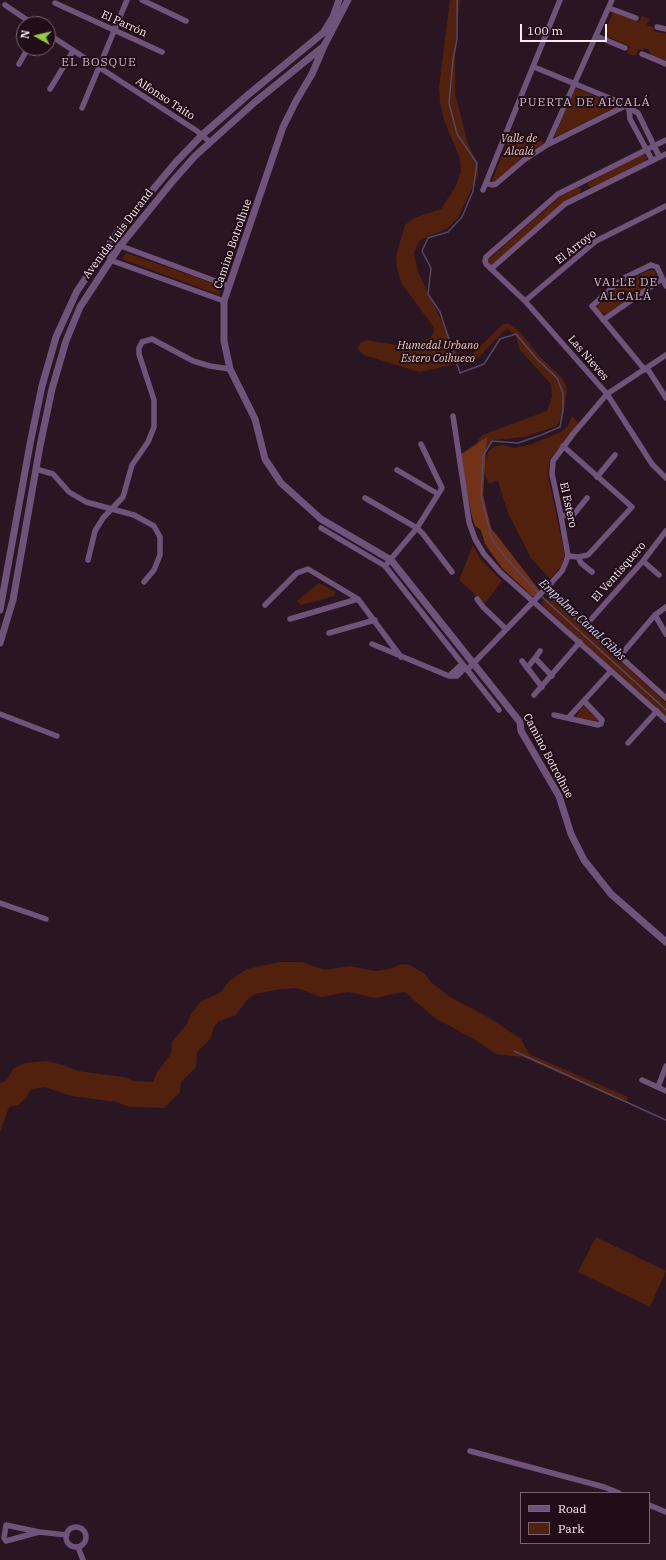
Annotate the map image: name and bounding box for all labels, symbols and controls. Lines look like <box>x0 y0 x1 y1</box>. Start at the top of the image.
street label: El Parrón <box>99 8 149 40</box>
north arrow <box>16 16 56 56</box>
scale bar <box>522 16 609 42</box>
text: 100 m <box>527 23 563 38</box>
text: N <box>18 29 33 40</box>
district label: EL BOSQUE <box>61 56 137 70</box>
street label: Alfonso Taito <box>133 75 197 123</box>
district label: PUERTA DE ALCALÁ <box>519 96 651 110</box>
park label: Valle de Alcalá <box>501 132 537 158</box>
street label: Avenida Luis Durand <box>80 187 156 281</box>
street label: Camino Botrolhue <box>211 197 255 291</box>
street label: El Arroyo <box>553 227 599 267</box>
district label: VALLE DE ALCALÁ <box>594 276 658 304</box>
street label: Las Nieves <box>565 333 611 383</box>
park label: Humedal Urbano Estero Coihueco <box>397 339 479 365</box>
street label: El Estero <box>557 481 579 529</box>
street label: El Ventisquero <box>589 539 649 605</box>
water label: Empalme Canal Gibbs <box>536 576 628 664</box>
street label: Camino Botrolhue <box>520 711 576 801</box>
legend <box>520 1492 650 1544</box>
text: Road <box>558 1501 587 1516</box>
text: Park <box>558 1521 584 1536</box>

